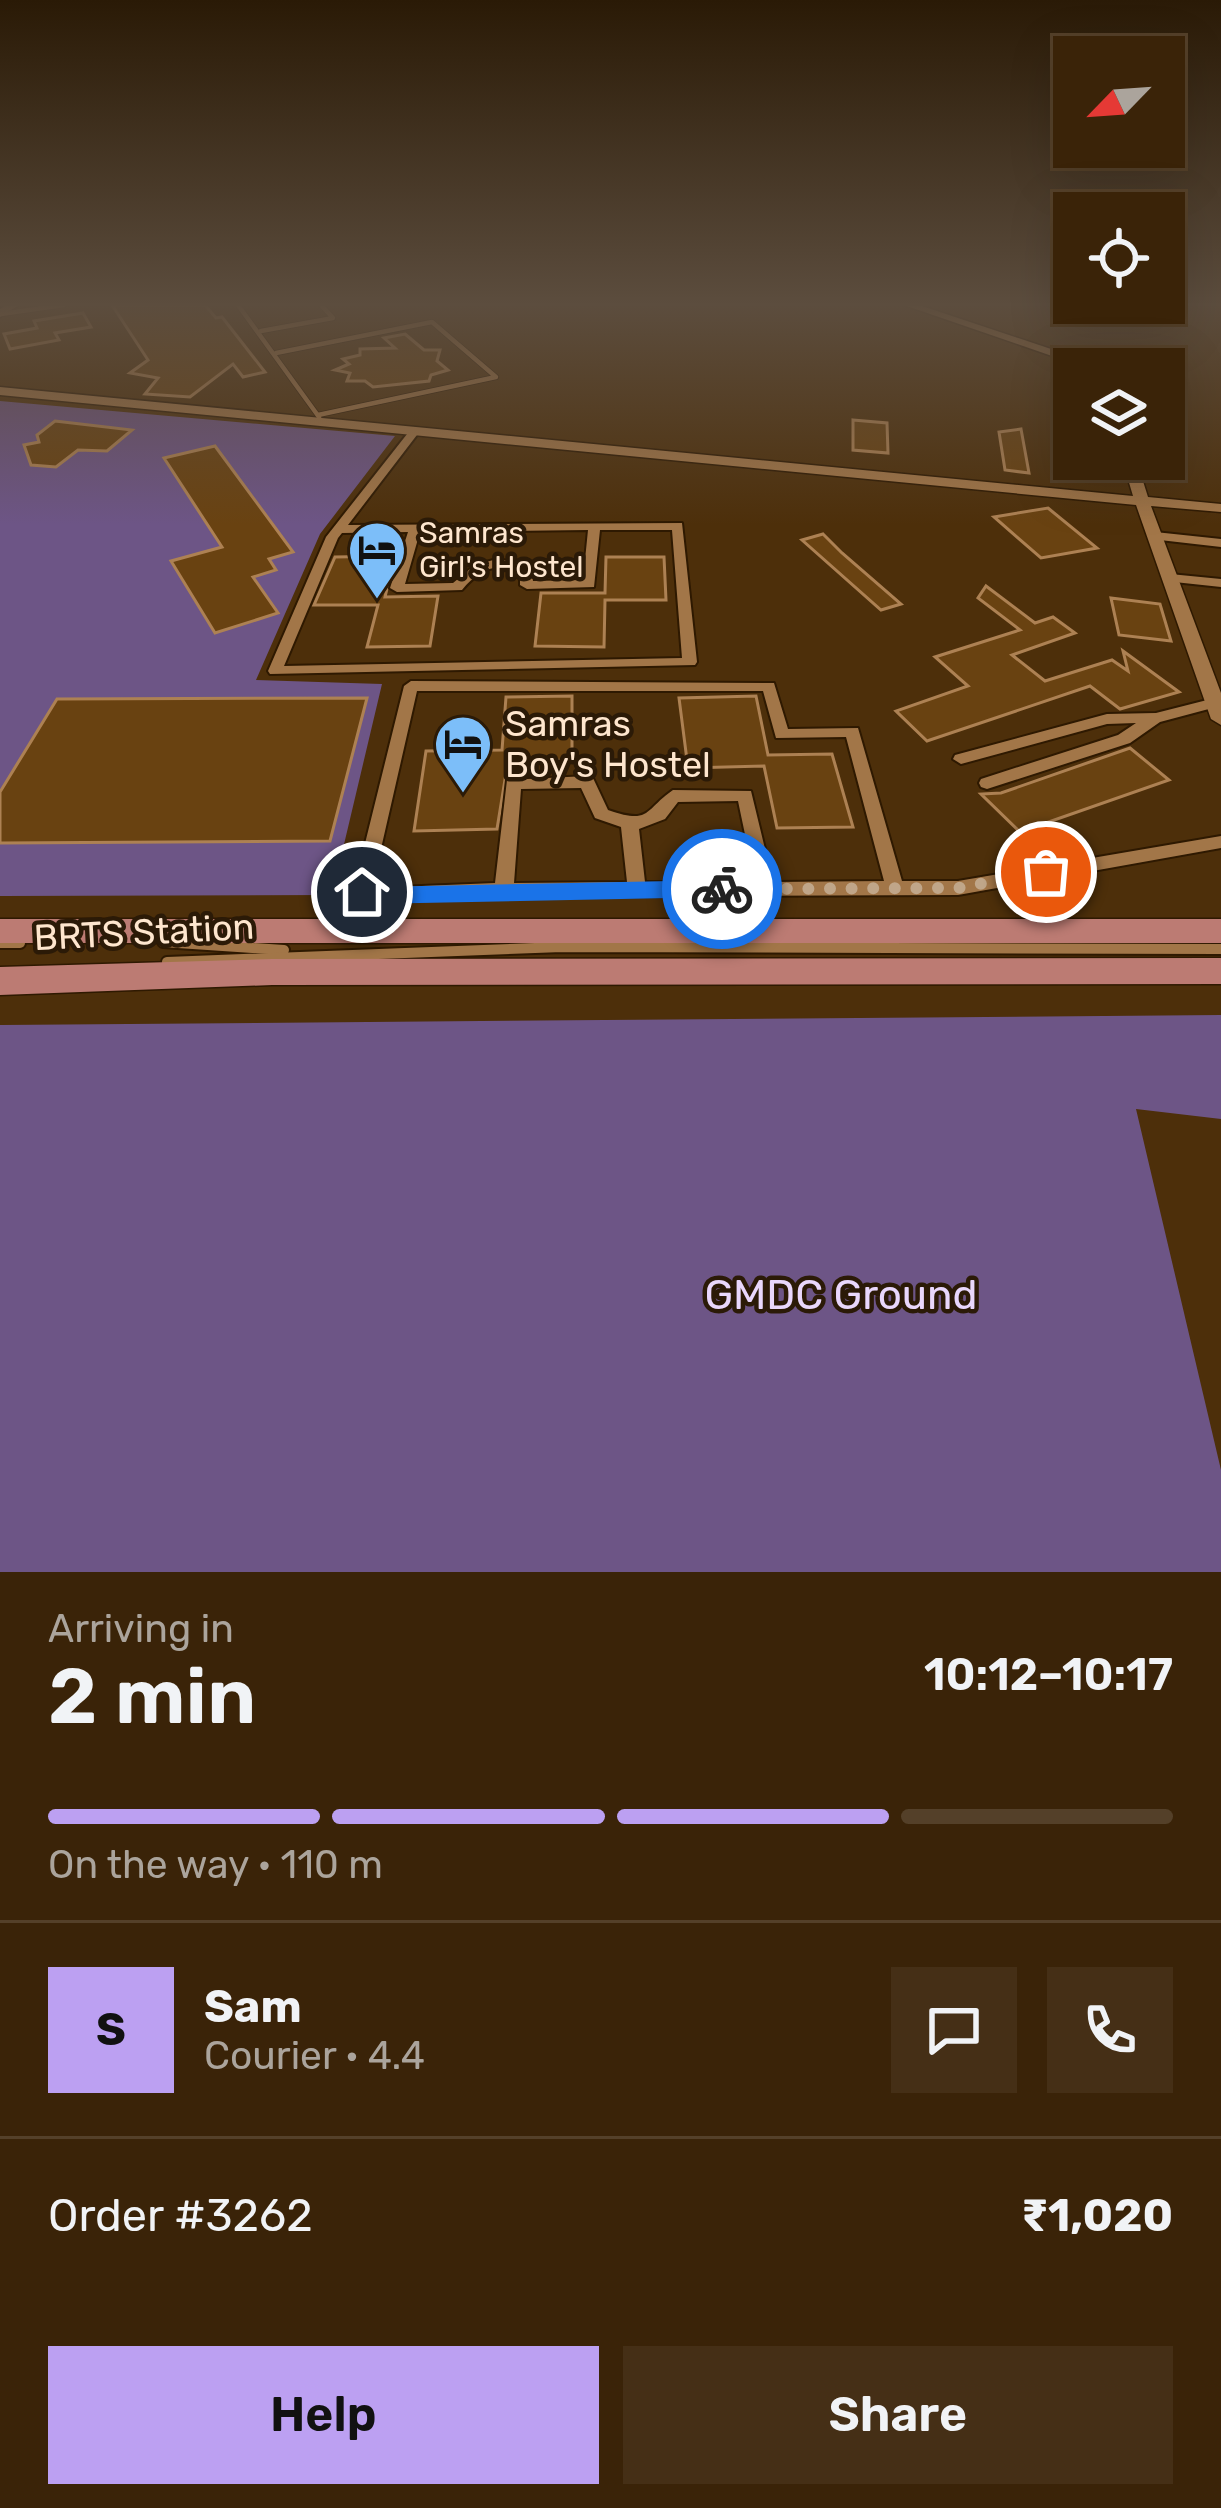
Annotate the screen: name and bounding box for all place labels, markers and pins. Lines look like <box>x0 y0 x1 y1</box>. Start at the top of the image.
place label: Samras Girl's Hostel <box>419 515 584 585</box>
hotel icon: Samras Girl's Hostel <box>346 519 408 601</box>
place label: Samras Boy's Hostel <box>505 702 711 786</box>
hotel icon: Samras Boy's Hostel <box>432 713 494 795</box>
pin <box>995 821 1097 923</box>
pin <box>311 841 413 943</box>

